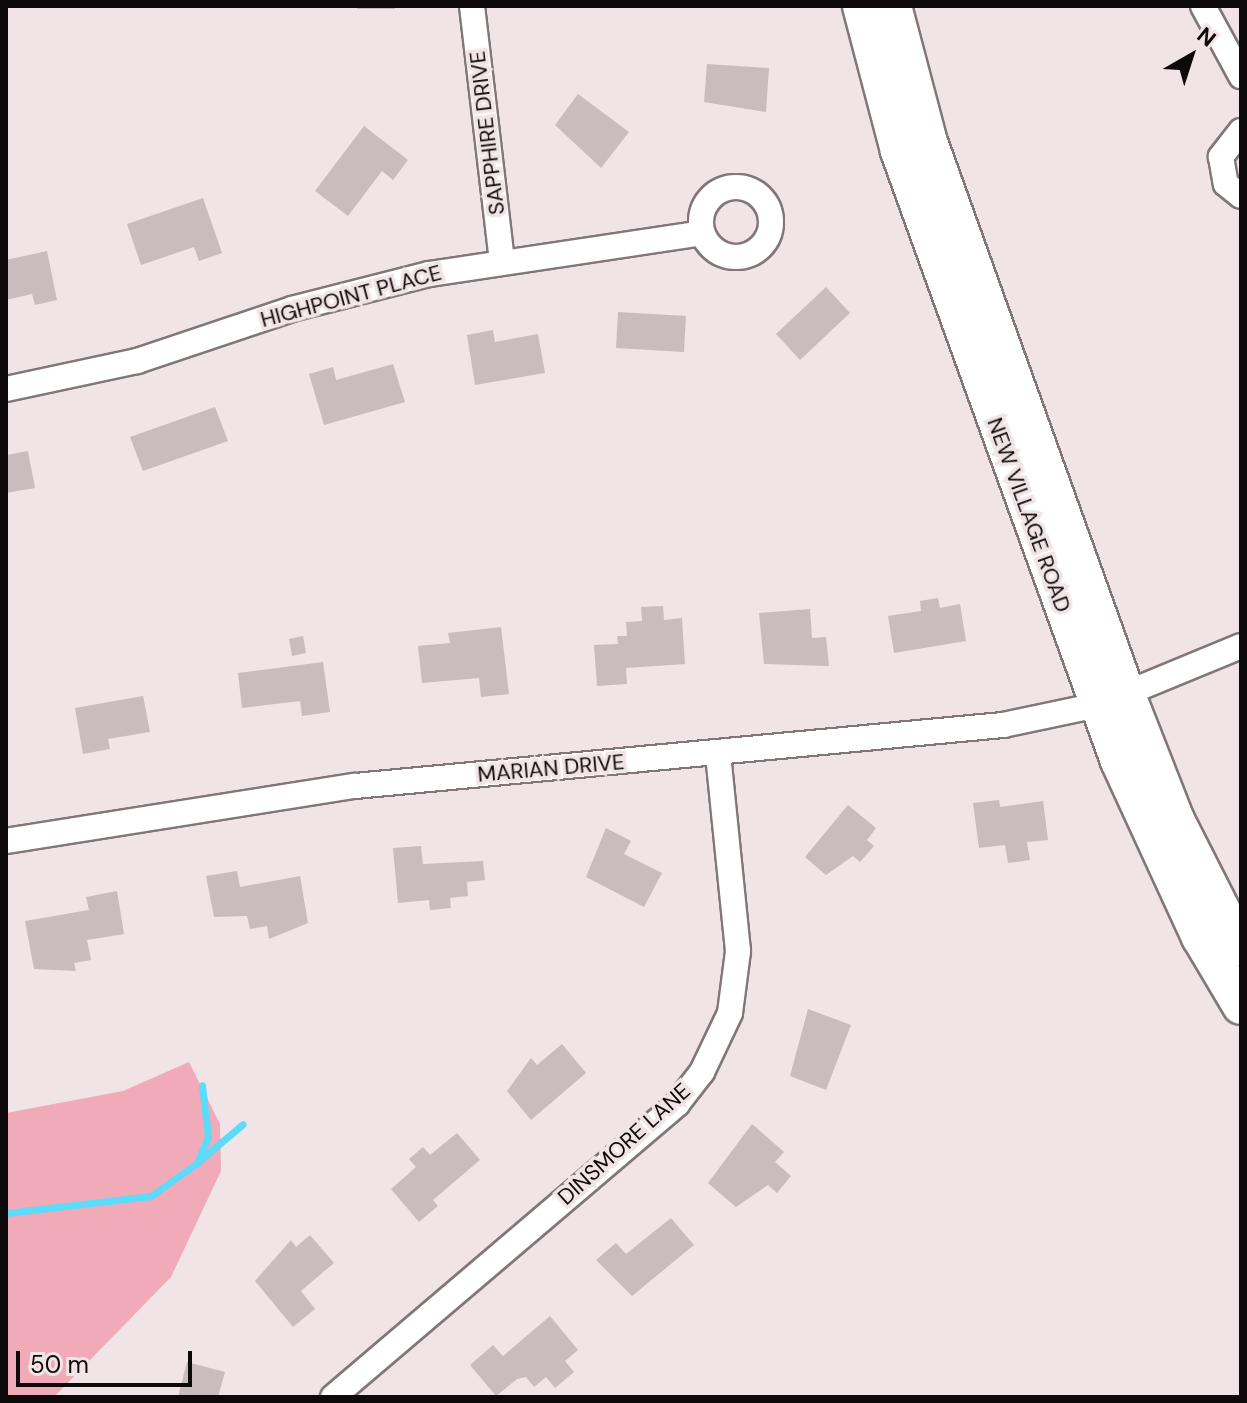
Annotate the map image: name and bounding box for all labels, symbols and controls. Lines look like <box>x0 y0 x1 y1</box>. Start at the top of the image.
north arrow <box>1151 16 1231 96</box>
text: N <box>1191 21 1222 53</box>
street label: SAPPHIRE DRIVE <box>464 50 510 216</box>
street label: HIGHPOINT PLACE <box>258 259 444 333</box>
street label: NEW VILLAGE ROAD <box>981 414 1077 616</box>
street label: MARIAN DRIVE <box>476 748 626 788</box>
street label: DINSMORE LANE <box>552 1078 696 1210</box>
scale bar <box>20 1335 196 1385</box>
text: 50 m <box>30 1349 89 1380</box>

